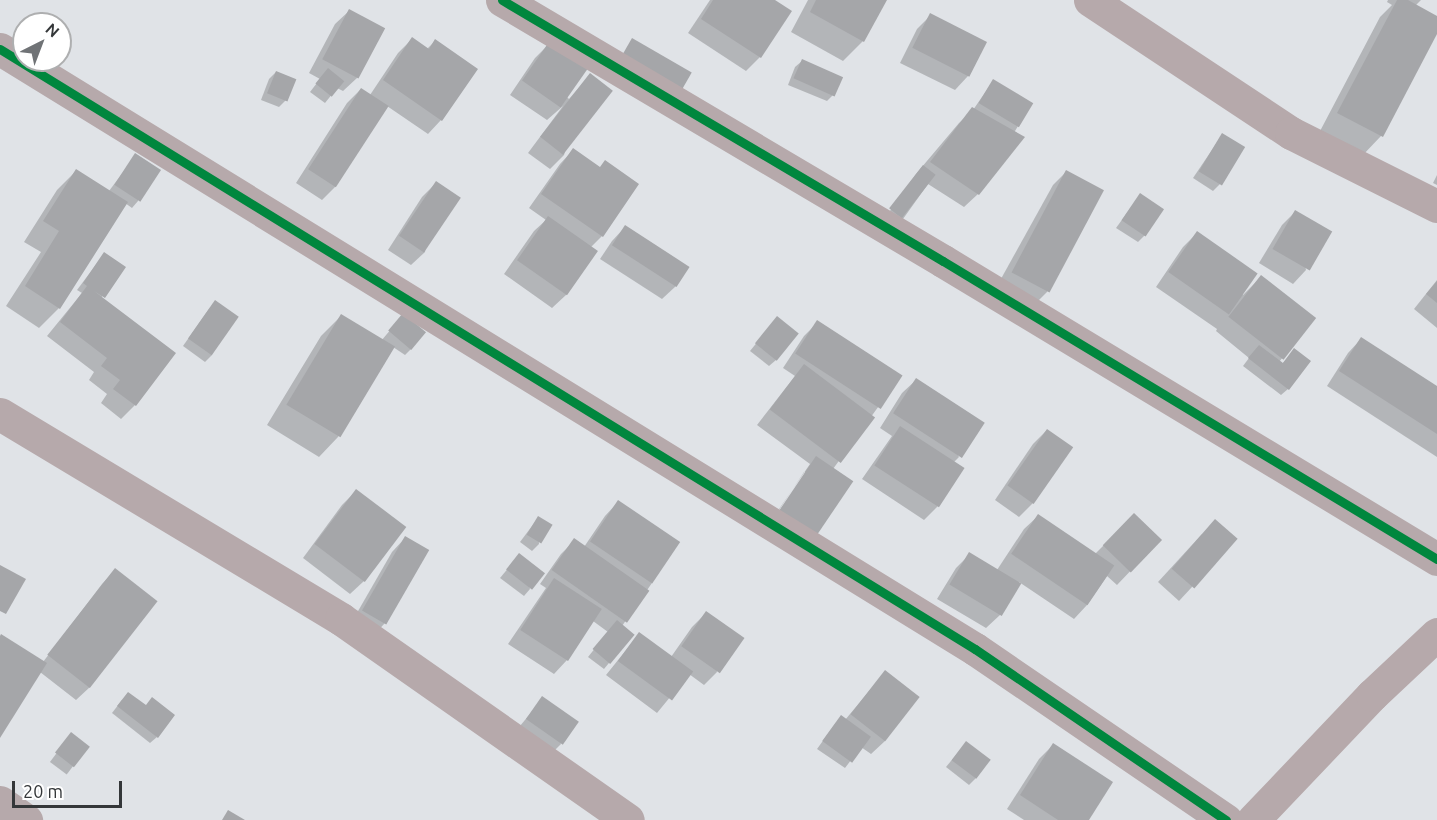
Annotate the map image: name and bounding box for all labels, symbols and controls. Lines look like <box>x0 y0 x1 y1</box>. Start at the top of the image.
north arrow <box>12 12 72 72</box>
text: N <box>42 19 63 41</box>
scale bar <box>15 769 124 807</box>
text: 20 m <box>23 781 63 801</box>

